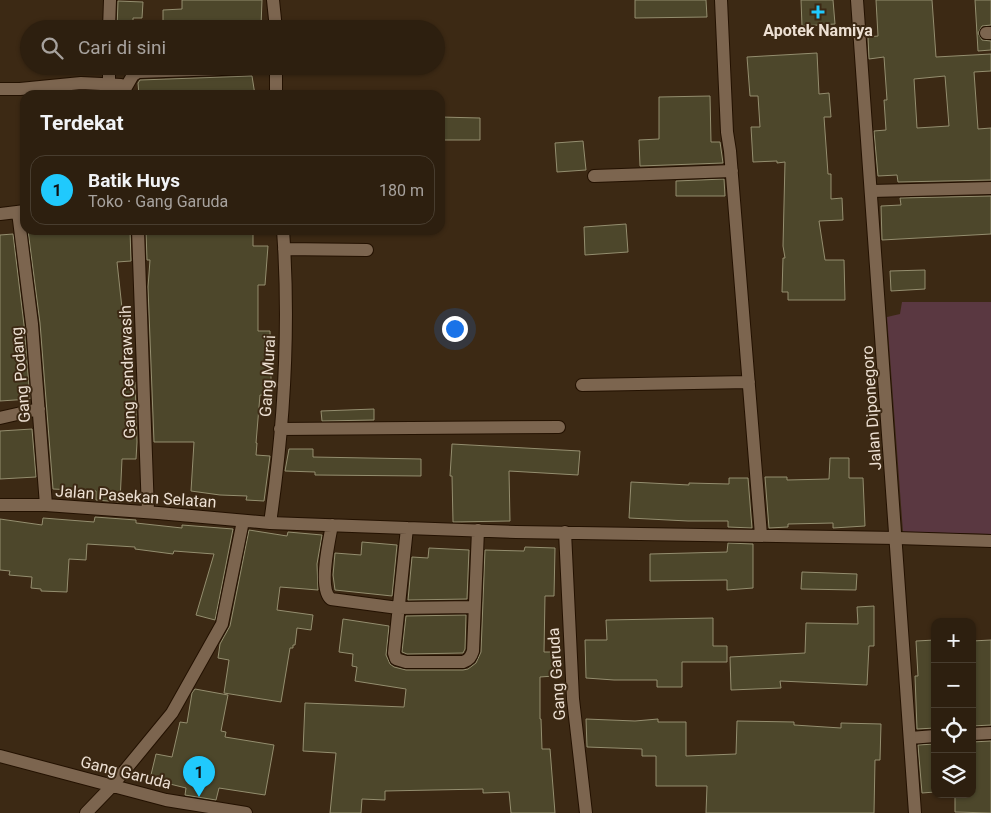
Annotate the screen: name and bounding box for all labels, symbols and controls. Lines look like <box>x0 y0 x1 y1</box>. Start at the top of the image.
marker: Apotek Namiya <box>812 6 824 18</box>
search box <box>20 20 445 75</box>
place label: Apotek Namiya <box>763 21 873 40</box>
icon: search <box>38 34 66 62</box>
text: Cari di sini <box>78 36 166 59</box>
text: Terdekat <box>40 111 124 135</box>
text: Batik Huys <box>88 169 180 192</box>
text: 1 <box>52 181 62 200</box>
text: 180 m <box>379 181 424 200</box>
text: Toko · Gang Garuda <box>88 192 228 211</box>
street label: Gang Cendrawasih <box>116 305 139 439</box>
your location <box>442 316 468 342</box>
street label: Gang Podang <box>7 326 34 424</box>
street label: Gang Murai <box>256 335 279 417</box>
street label: Jalan Diponegoro <box>858 345 885 471</box>
street label: Jalan Pasekan Selatan <box>55 481 217 512</box>
map controls <box>931 618 976 798</box>
button: + <box>931 618 976 663</box>
street label: Gang Garuda <box>544 627 569 721</box>
button: − <box>931 663 976 708</box>
button: locate <box>931 708 976 753</box>
street label: Gang Garuda <box>78 752 173 793</box>
button: layers <box>931 753 976 798</box>
pin: 1 <box>183 756 215 797</box>

